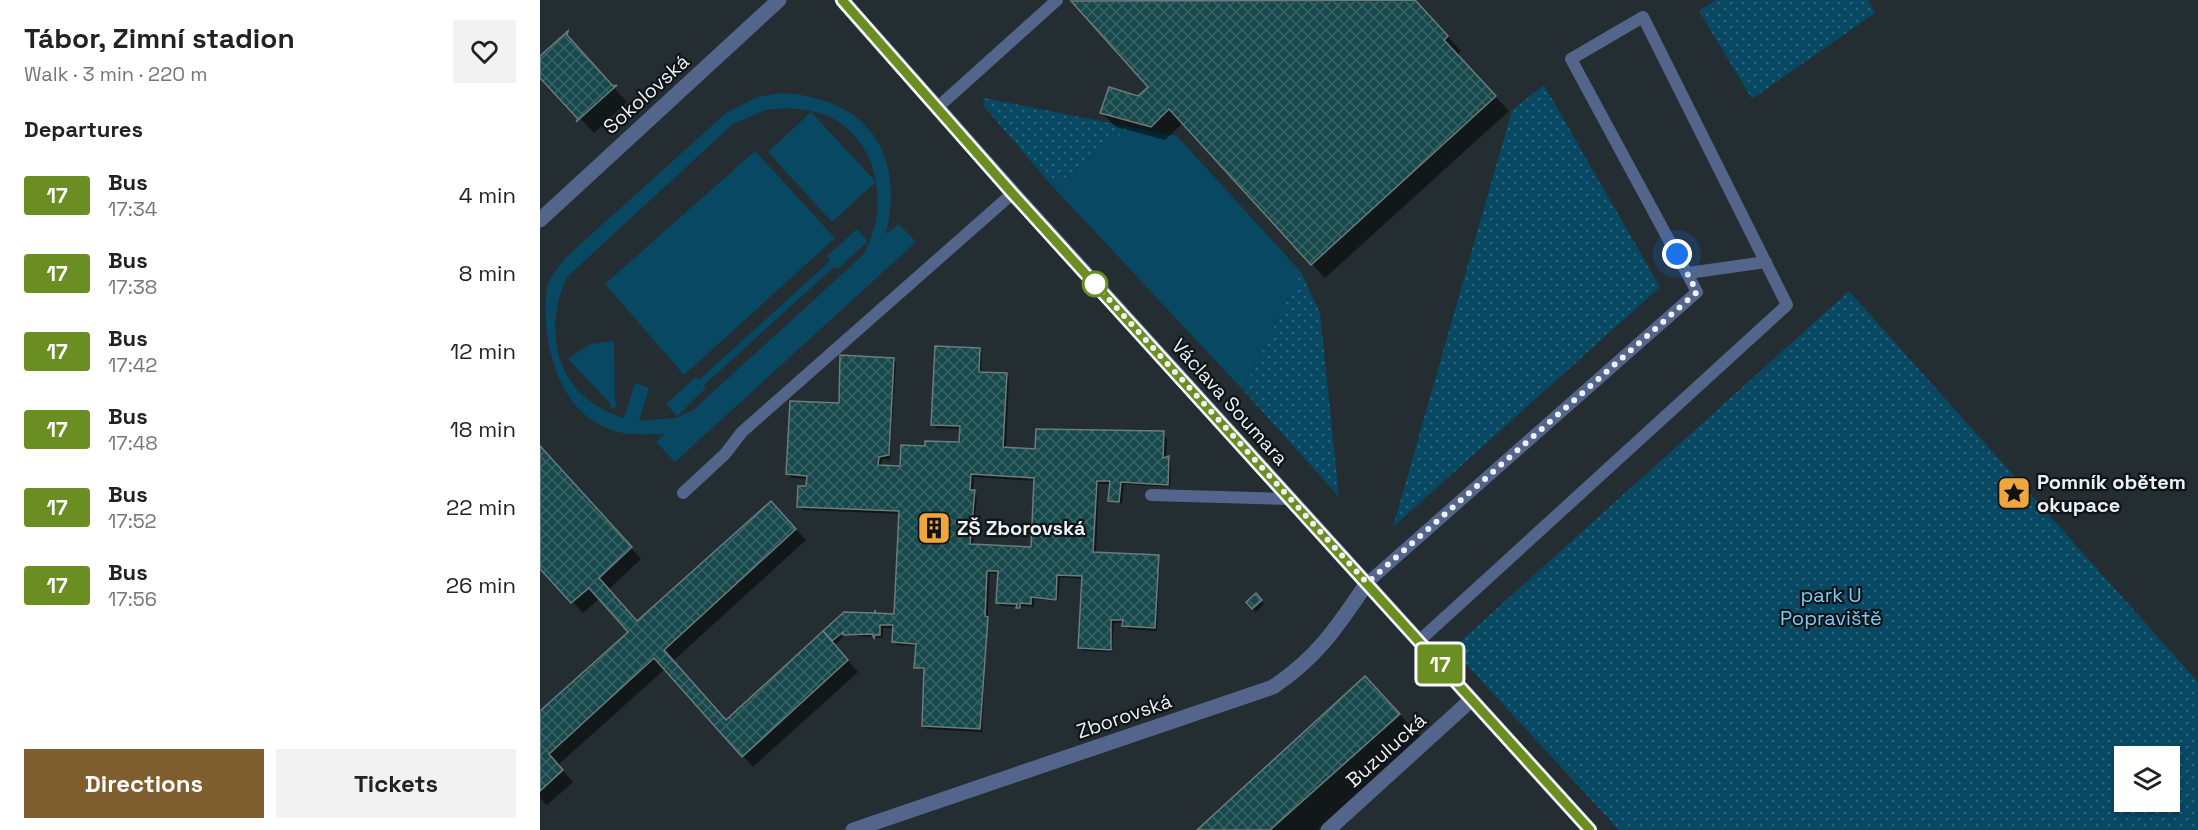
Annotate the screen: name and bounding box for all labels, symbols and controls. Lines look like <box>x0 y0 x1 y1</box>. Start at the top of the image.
text: Tábor, Zimní stadion <box>24 20 295 56</box>
button: heart <box>453 20 516 83</box>
street label: Sokolovská <box>597 48 695 140</box>
text: Walk · 3 min · 220 m <box>24 61 207 87</box>
text: Departures <box>24 115 143 143</box>
text: Bus <box>108 168 148 196</box>
text: 4 min <box>459 181 516 209</box>
text: 17 <box>46 182 68 209</box>
text: 17:34 <box>108 196 157 222</box>
your location <box>1662 239 1692 269</box>
text: Bus <box>108 246 148 274</box>
text: 8 min <box>459 259 516 287</box>
text: 17 <box>46 260 68 287</box>
unlabelled marker <box>1082 271 1108 297</box>
text: 17:38 <box>108 274 157 300</box>
text: Bus <box>108 324 148 352</box>
street label: Václava Soumara <box>1166 333 1294 471</box>
text: 12 min <box>450 337 516 365</box>
text: 17 <box>46 338 68 365</box>
text: 17:42 <box>108 352 157 378</box>
text: Bus <box>108 402 148 430</box>
text: 18 min <box>450 415 516 443</box>
text: 17 <box>46 416 68 443</box>
text: 17:48 <box>108 430 158 456</box>
place label: Pomník obětem okupace <box>2037 469 2186 518</box>
place icon: Pomník obětem okupace <box>1996 475 2032 511</box>
text: Bus <box>108 480 148 508</box>
text: 22 min <box>446 493 516 521</box>
text: 17 <box>46 494 68 521</box>
text: 17:52 <box>108 508 157 534</box>
building icon: ZŠ Zborovská <box>916 510 952 546</box>
place label: ZŠ Zborovská <box>957 515 1086 541</box>
text: Bus <box>108 558 148 586</box>
text: 26 min <box>446 571 516 599</box>
text: 17 <box>46 572 68 599</box>
park label: park U Popraviště <box>1780 582 1882 631</box>
text: 17:56 <box>108 586 157 612</box>
line badge: 17 <box>1413 644 1467 684</box>
text: 17 <box>1429 651 1451 678</box>
street label: Zborovská <box>1073 688 1175 744</box>
street label: Buzulucká <box>1340 707 1432 793</box>
map controls <box>2114 746 2180 812</box>
button: layers <box>2114 746 2180 812</box>
button: Directions <box>24 749 264 818</box>
button: Tickets <box>276 749 516 818</box>

